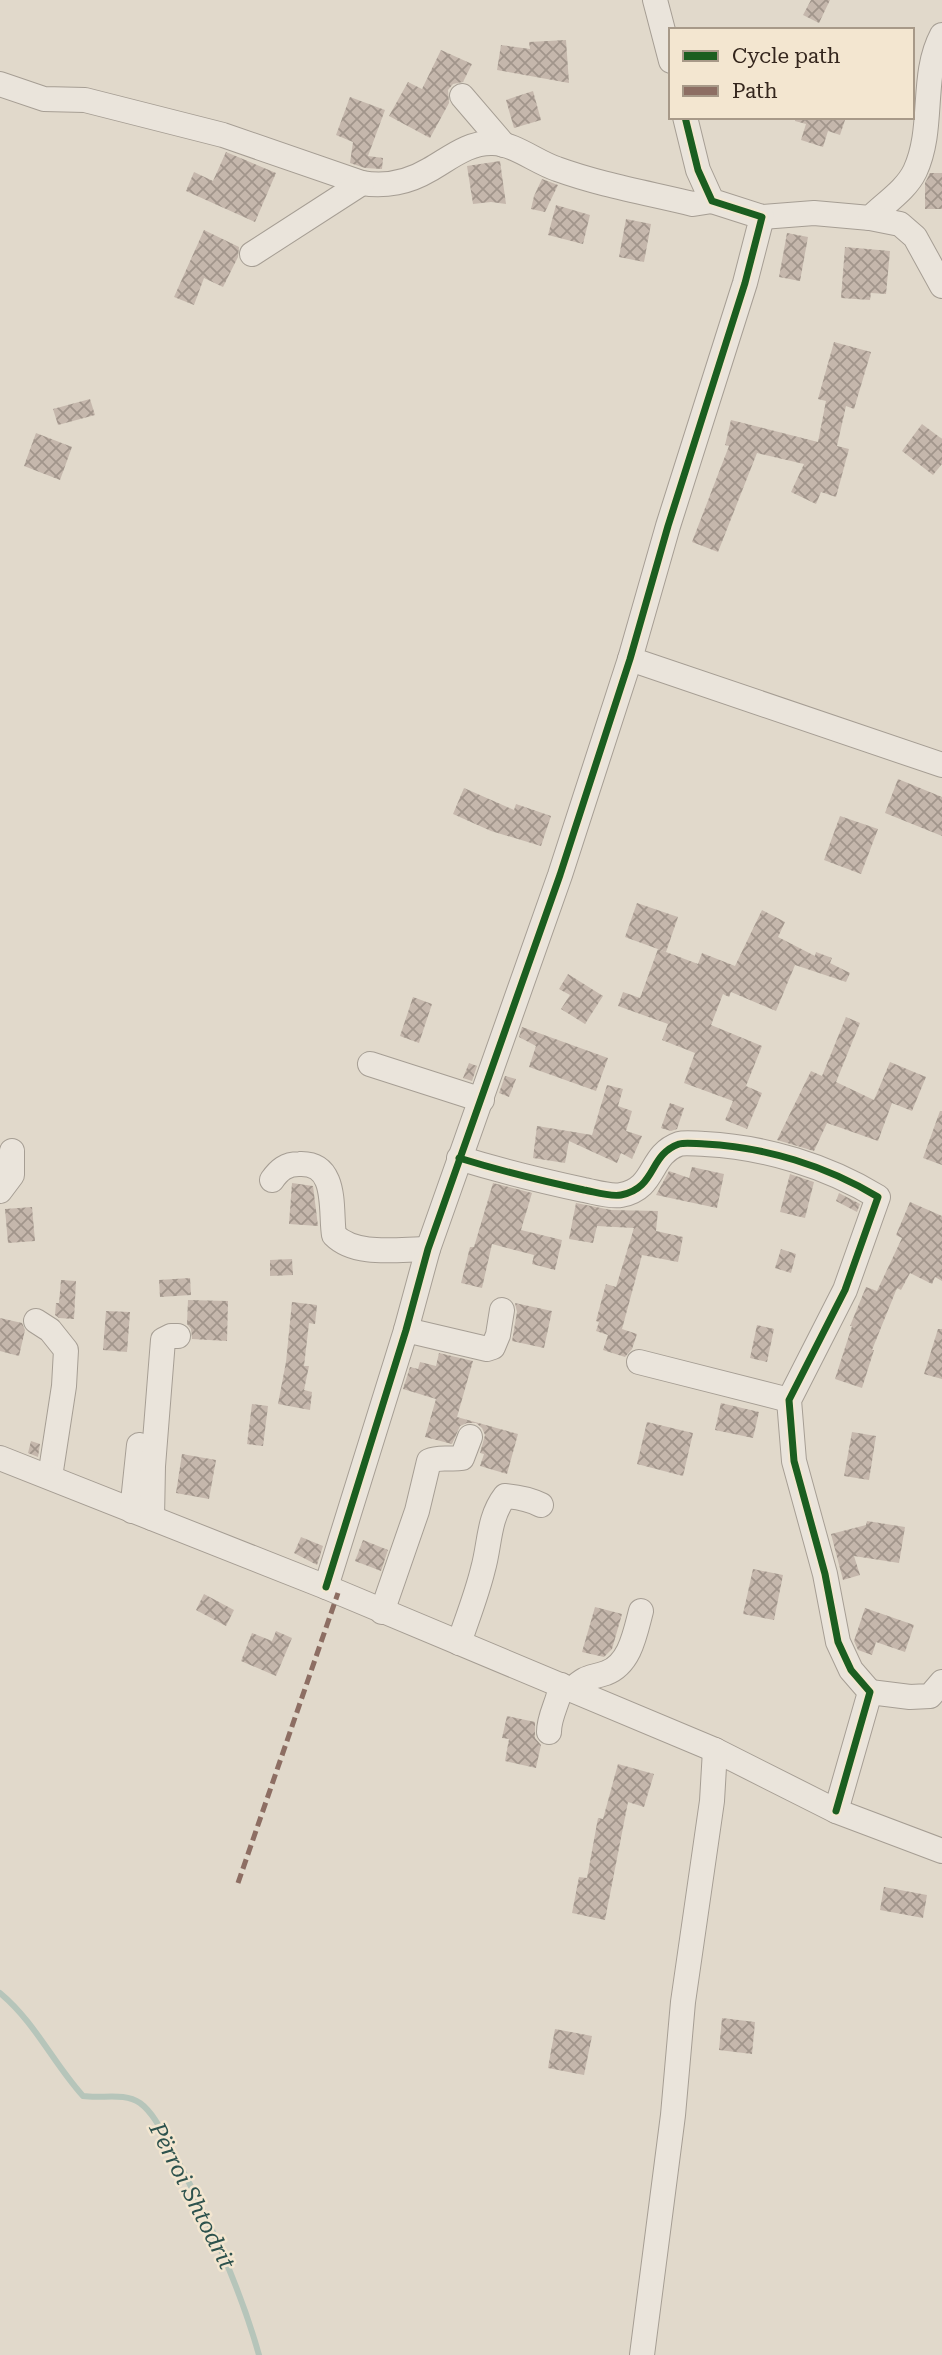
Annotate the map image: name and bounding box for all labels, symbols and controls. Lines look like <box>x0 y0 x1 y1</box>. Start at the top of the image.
legend <box>669 28 914 119</box>
text: Cycle path <box>732 44 841 68</box>
text: Path <box>732 79 778 103</box>
water label: Përroi Shtodrit <box>143 2117 241 2274</box>

